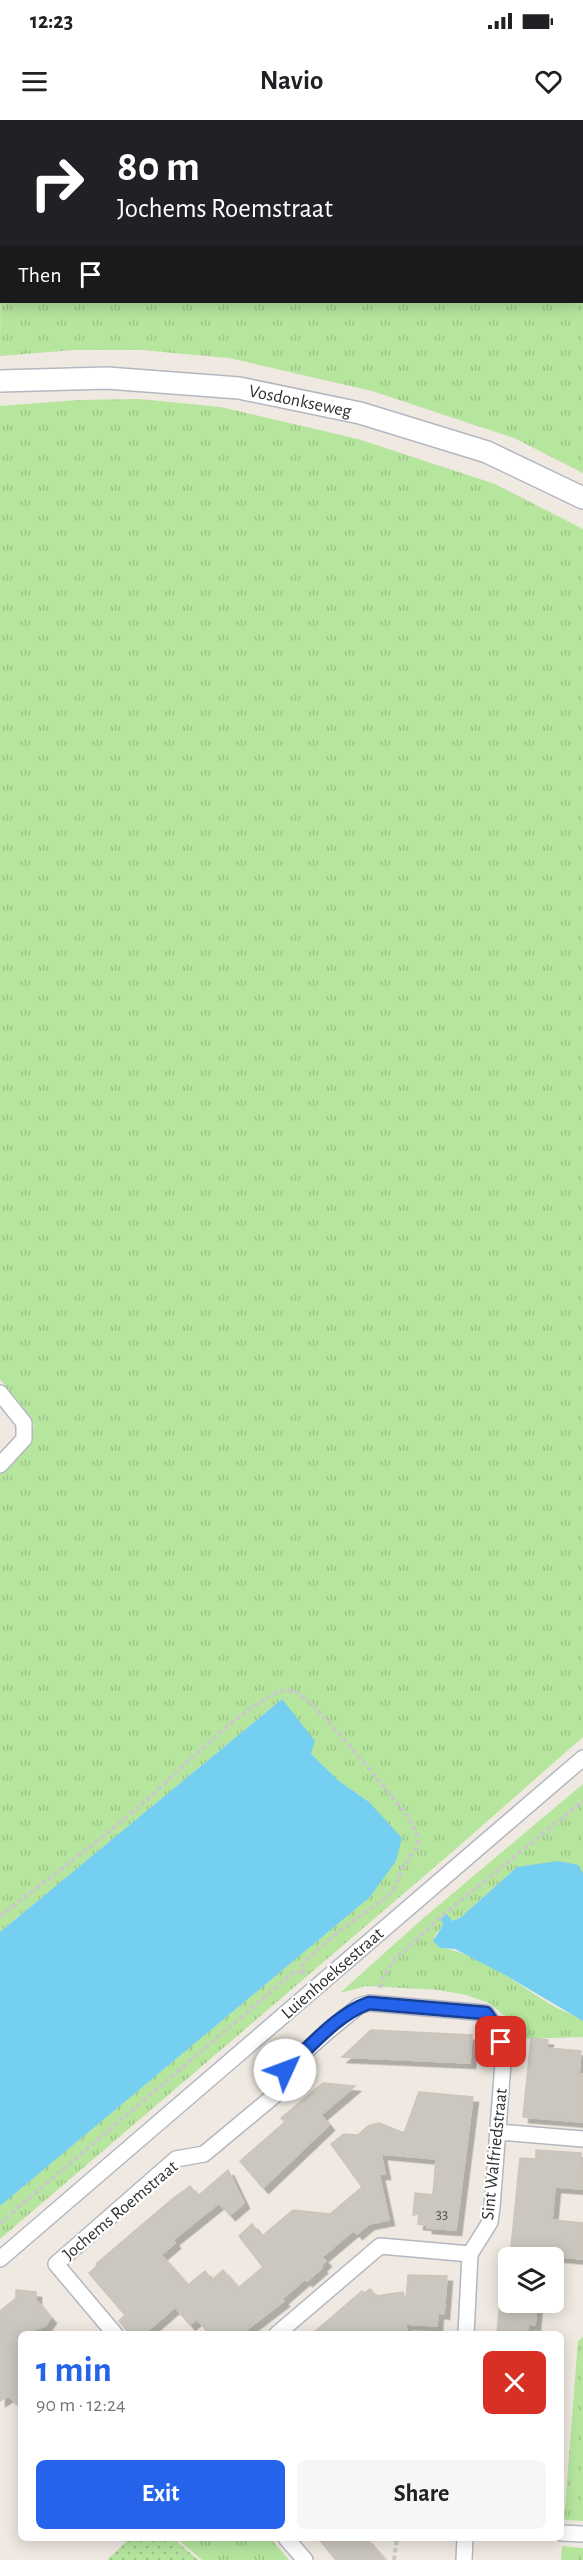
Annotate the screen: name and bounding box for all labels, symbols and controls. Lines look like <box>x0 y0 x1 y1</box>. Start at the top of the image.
text: 12:23 <box>30 10 73 32</box>
icon: menu <box>18 65 51 98</box>
icon: heart <box>532 65 565 98</box>
text: Navio <box>260 67 323 94</box>
icon: right <box>18 144 96 222</box>
text: 80 m <box>117 146 200 188</box>
text: Jochems Roemstraat <box>117 195 333 222</box>
icon: arrive <box>74 258 107 291</box>
text: Then <box>18 264 62 286</box>
street label: Vosdonkseweg <box>247 382 353 421</box>
street label: Luienhoeksestraat <box>278 1925 387 2023</box>
pin <box>475 2016 526 2067</box>
icon: arrive <box>484 2025 517 2058</box>
position arrow <box>253 2038 317 2102</box>
street label: Sint Walfriedstraat <box>479 2087 511 2221</box>
street label: Jochems Roemstraat <box>60 2157 182 2264</box>
house number: 33 <box>436 2207 448 2222</box>
map controls <box>498 2247 564 2313</box>
button: layers <box>498 2247 564 2313</box>
button: close <box>483 2351 546 2414</box>
text: 1 min <box>36 2352 112 2388</box>
text: 90 m · 12:24 <box>36 2395 126 2415</box>
button: Exit <box>36 2460 285 2529</box>
button: Share <box>297 2460 546 2529</box>

